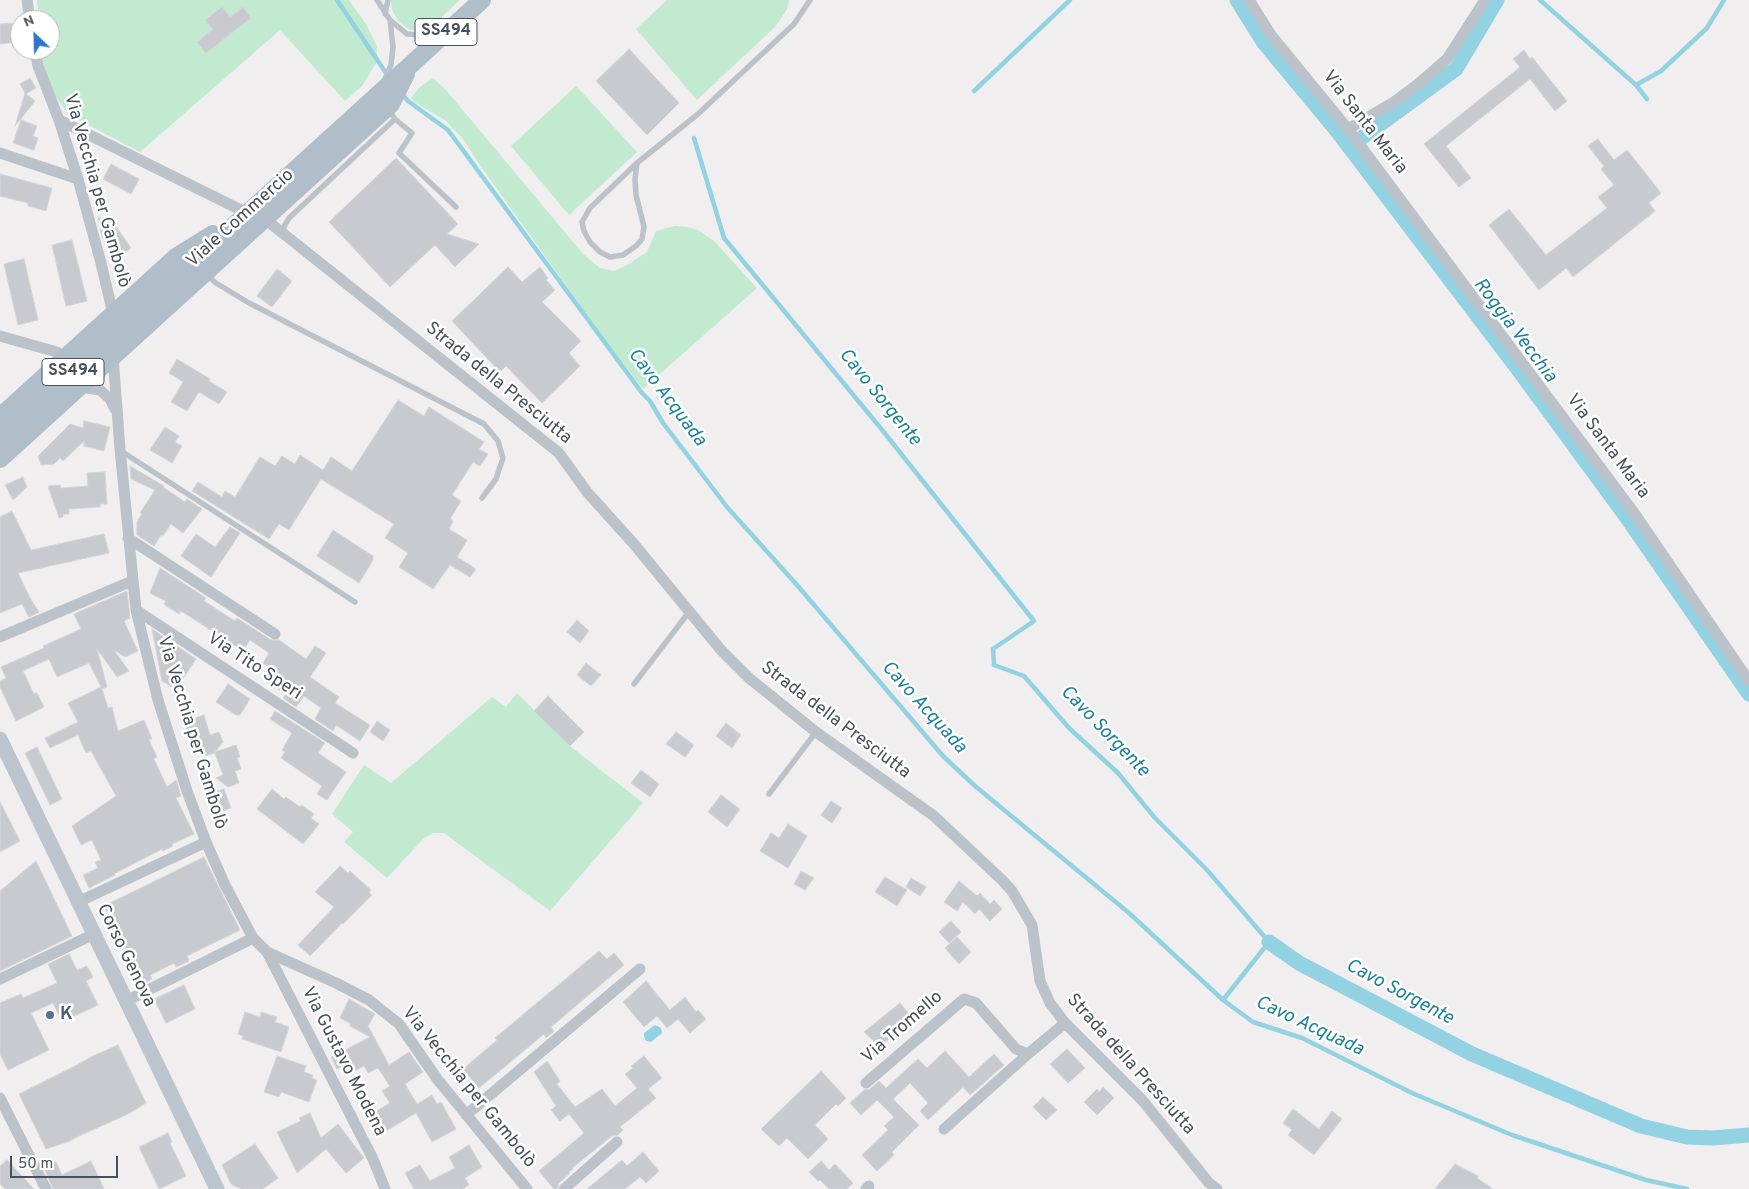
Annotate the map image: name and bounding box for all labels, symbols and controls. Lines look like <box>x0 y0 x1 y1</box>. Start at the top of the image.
north arrow <box>10 10 60 60</box>
text: N <box>21 12 37 32</box>
road number: SS494 <box>415 18 477 46</box>
street label: Via Santa Maria <box>1317 67 1411 179</box>
street label: Via Vecchia per Gambolò <box>58 92 134 290</box>
street label: Viale Commercio <box>183 165 299 273</box>
water label: Roggia Vecchia <box>1467 274 1561 388</box>
street label: Strada della Presciutta <box>421 318 575 450</box>
water label: Cavo Acquada <box>622 345 710 451</box>
water label: Cavo Sorgente <box>833 345 925 451</box>
road number: SS494 <box>42 358 104 386</box>
street label: Via Santa Maria <box>1561 390 1653 504</box>
street label: Via Tito Speri <box>203 628 305 706</box>
street label: Via Vecchia per Gambolò <box>151 634 231 832</box>
water label: Cavo Acquada <box>875 657 971 759</box>
street label: Strada della Presciutta <box>756 658 914 784</box>
water label: Cavo Sorgente <box>1055 681 1153 783</box>
street label: Corso Genova <box>91 901 159 1011</box>
water label: Cavo Sorgente <box>1341 955 1457 1031</box>
street label: Via Gustavo Modena <box>296 984 390 1140</box>
street label: Via Tromello <box>858 987 948 1069</box>
street label: Strada della Presciutta <box>1061 990 1199 1140</box>
water label: Cavo Acquada <box>1251 992 1367 1062</box>
street label: Via Vecchia per Gambolò <box>396 1003 540 1173</box>
place label: K <box>60 1004 73 1026</box>
marker: K <box>44 1009 56 1021</box>
scale bar <box>12 1146 120 1178</box>
text: 50 m <box>18 1155 53 1174</box>

